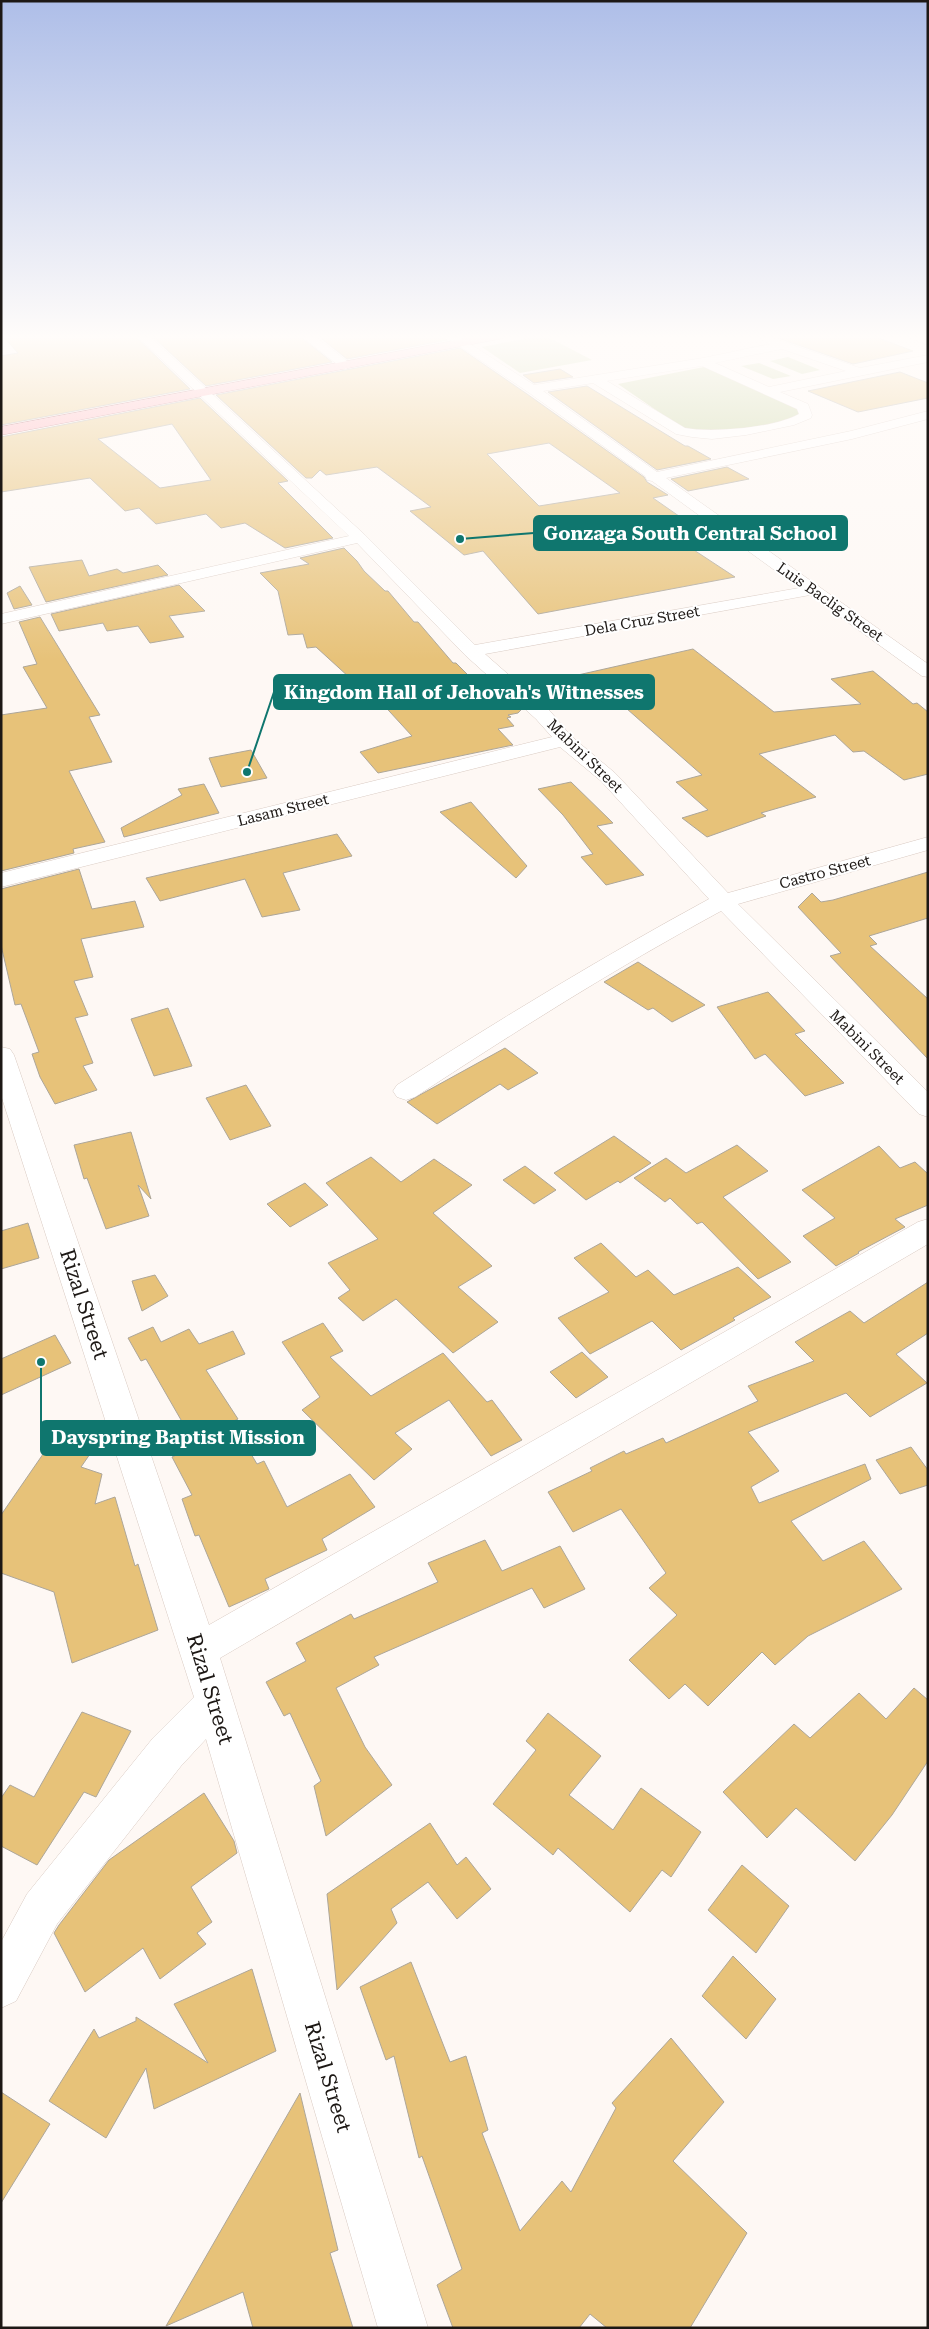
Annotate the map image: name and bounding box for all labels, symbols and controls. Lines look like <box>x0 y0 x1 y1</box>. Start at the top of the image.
callout: Gonzaga South Central School <box>534 516 847 550</box>
text: Gonzaga South Central School <box>543 522 837 545</box>
street label: Luis Baclig Street <box>773 559 887 646</box>
street label: Dela Cruz Street <box>583 602 701 640</box>
callout: Kingdom Hall of Jehovah's Witnesses <box>274 675 654 709</box>
text: Kingdom Hall of Jehovah's Witnesses <box>284 681 644 704</box>
street label: Mabini Street <box>543 715 627 797</box>
street label: Lasam Street <box>236 790 331 830</box>
street label: Castro Street <box>777 851 873 893</box>
street label: Mabini Street <box>826 1006 908 1088</box>
street label: Rizal Street <box>55 1246 113 1362</box>
callout: Dayspring Baptist Mission <box>41 1421 315 1455</box>
text: Dayspring Baptist Mission <box>51 1426 305 1449</box>
street label: Rizal Street <box>182 1631 238 1747</box>
street label: Rizal Street <box>300 2019 356 2135</box>

